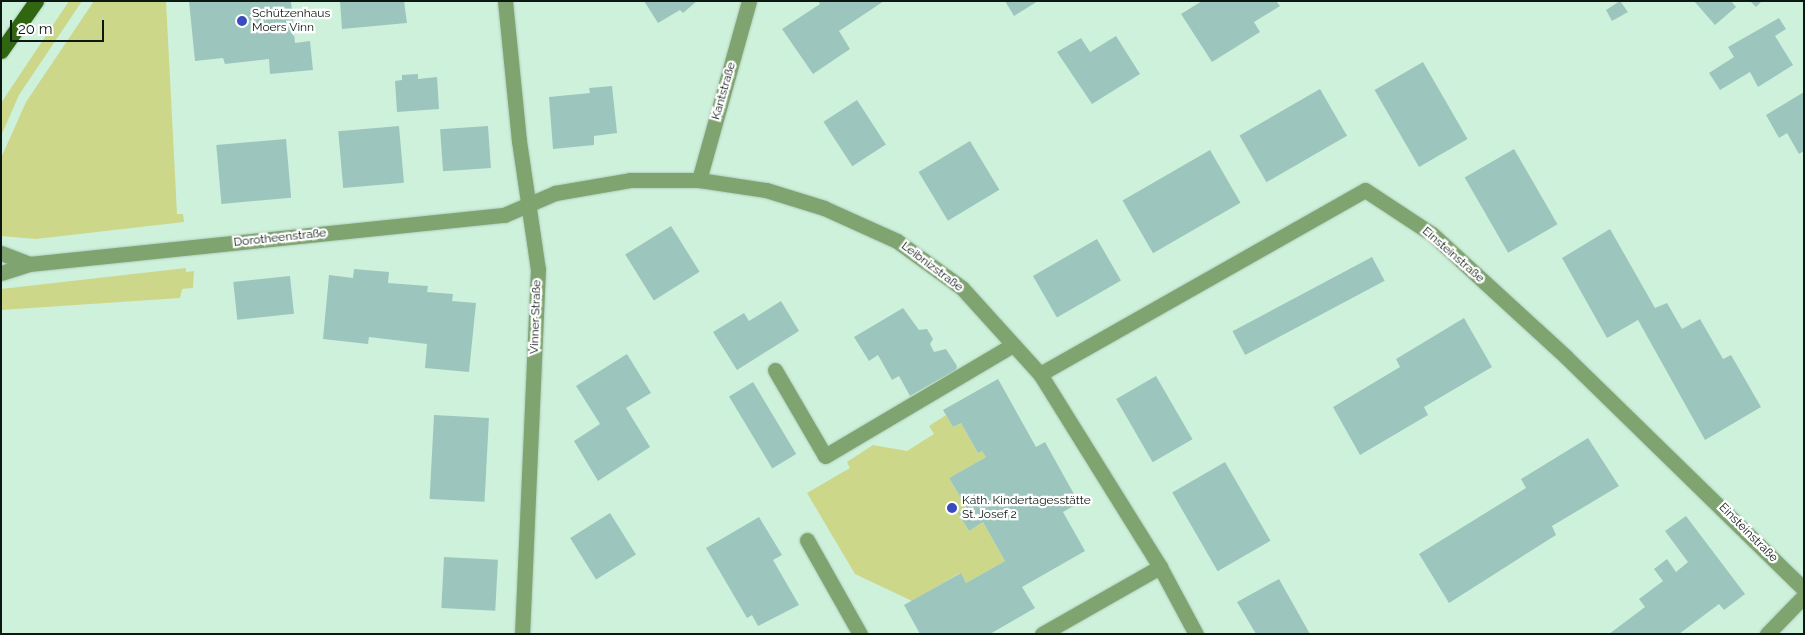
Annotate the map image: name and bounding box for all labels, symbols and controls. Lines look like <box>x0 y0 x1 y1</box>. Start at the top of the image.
place label: Schützenhaus Moers Vinn <box>252 7 330 35</box>
scale bar <box>12 10 106 42</box>
marker: Schützenhaus Moers Vinn <box>236 15 248 27</box>
text: 20 m <box>18 20 53 38</box>
street label: Kantstraße <box>709 60 739 122</box>
street label: Einsteinstraße <box>1419 224 1487 286</box>
street label: Dorotheenstraße <box>233 226 327 250</box>
street label: Leibnizstraße <box>898 239 966 295</box>
street label: Vinner Straße <box>528 279 544 355</box>
place label: Kath. Kindertagesstätte St. Josef 2 <box>962 494 1091 522</box>
street label: Einsteinstraße <box>1716 501 1780 565</box>
marker: Kath. Kindertagesstätte St. Josef 2 <box>946 502 958 514</box>

